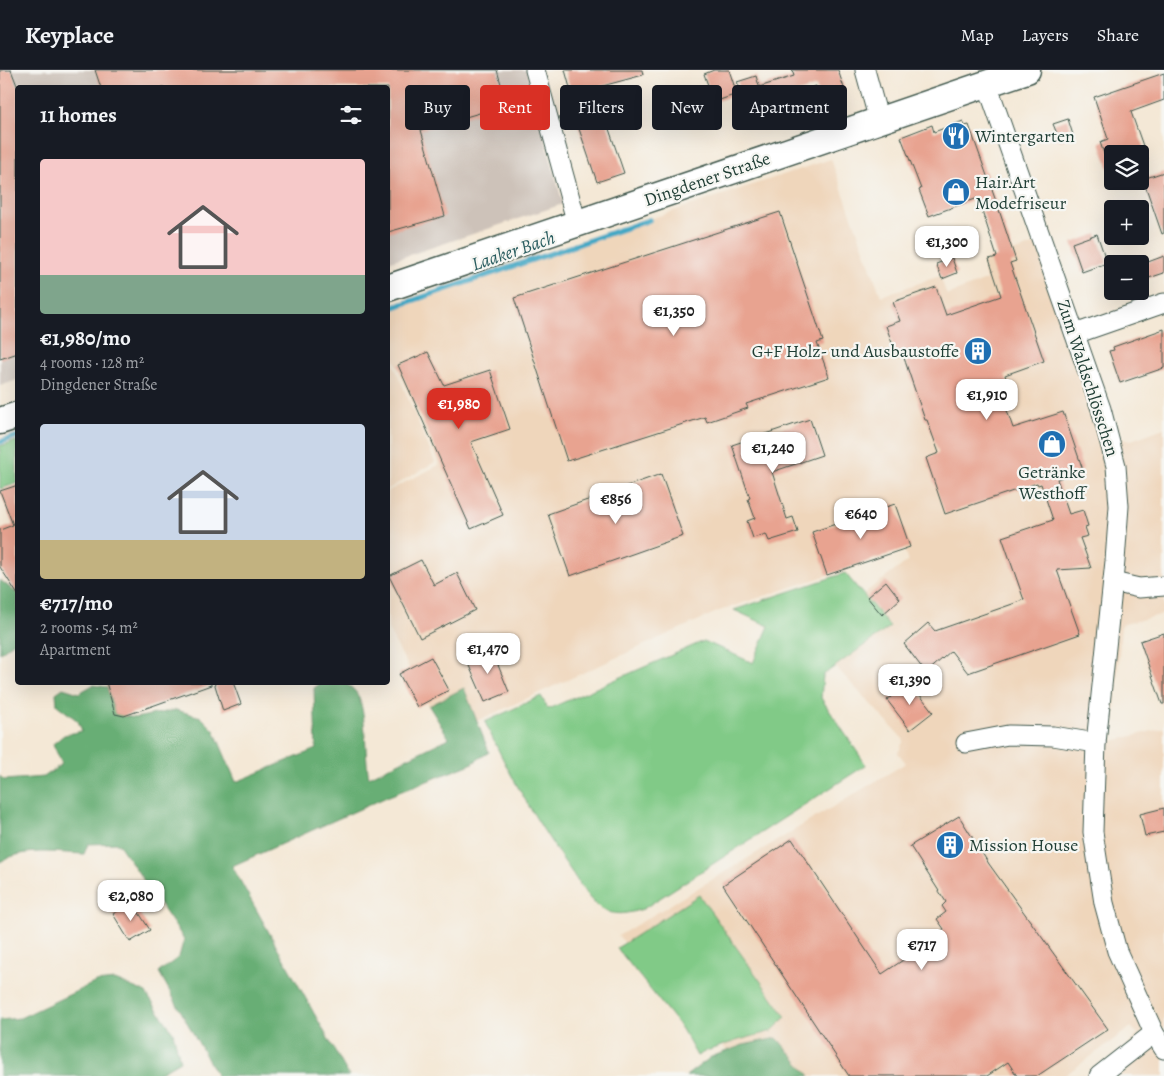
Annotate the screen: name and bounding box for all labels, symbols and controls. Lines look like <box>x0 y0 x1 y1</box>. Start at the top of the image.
text: Keyplace <box>25 19 114 51</box>
text: Map <box>961 23 994 47</box>
text: Layers <box>1022 23 1069 47</box>
text: Share <box>1097 23 1139 47</box>
chip: Buy <box>405 85 470 130</box>
chip: Rent <box>480 85 550 130</box>
chip: Filters <box>560 85 642 130</box>
chip: New <box>652 85 722 130</box>
chip: Apartment <box>732 85 847 130</box>
text: 11 homes <box>40 101 117 129</box>
icon: filters <box>337 101 365 129</box>
restaurant icon: Wintergarten <box>941 121 971 151</box>
place label: Wintergarten <box>974 124 1075 148</box>
map controls <box>1104 145 1149 300</box>
button: layers <box>1104 145 1149 190</box>
street label: Dingdener Straße <box>641 146 773 212</box>
place label: Hair.Art Modefriseur <box>975 170 1067 215</box>
shop icon: Hair.Art Modefriseur <box>941 177 971 207</box>
icon: home <box>158 192 248 282</box>
button: + <box>1104 200 1149 245</box>
water label: Laaker Bach <box>468 225 559 277</box>
pin: €1,300 <box>906 226 988 268</box>
text: €1,300 <box>926 231 968 253</box>
button: − <box>1104 255 1149 300</box>
pin: €1,350 <box>633 294 715 337</box>
street label: Zum Waldschlösschen <box>1051 296 1125 460</box>
text: €1,350 <box>654 300 694 322</box>
text: €1,980/mo <box>40 324 131 352</box>
building icon: G+F Holz- und Ausbaustoffe <box>963 336 993 366</box>
place label: G+F Holz- und Ausbaustoffe <box>752 339 959 363</box>
text: 4 rooms · 128 m² <box>40 352 144 374</box>
text: Dingdener Straße <box>40 374 157 396</box>
pin: €1,910 <box>946 378 1028 421</box>
text: €1,910 <box>967 384 1007 406</box>
pin: €1,980 <box>418 388 500 430</box>
text: €1,980 <box>438 393 480 415</box>
shop icon: Getränke Westhoff <box>1037 429 1067 459</box>
pin: €1,240 <box>732 432 814 474</box>
text: €1,240 <box>752 437 794 459</box>
icon: home <box>158 457 248 547</box>
place label: Getränke Westhoff <box>1018 460 1088 505</box>
pin: €856 <box>586 482 646 525</box>
text: €856 <box>600 488 632 510</box>
pin: €640 <box>831 498 891 540</box>
text: €640 <box>845 503 877 525</box>
text: €717/mo <box>40 589 113 617</box>
text: 2 rooms · 54 m² <box>40 617 138 639</box>
pin: €1,470 <box>447 632 529 675</box>
text: €1,470 <box>467 638 509 660</box>
text: Apartment <box>40 639 111 661</box>
pin: €1,390 <box>869 664 951 706</box>
text: €1,390 <box>889 669 931 691</box>
building icon: Mission House <box>935 830 965 860</box>
place label: Mission House <box>969 833 1078 857</box>
pin: €2,080 <box>90 880 172 922</box>
text: €2,080 <box>109 885 154 907</box>
pin: €717 <box>892 928 952 971</box>
text: €717 <box>908 934 936 956</box>

